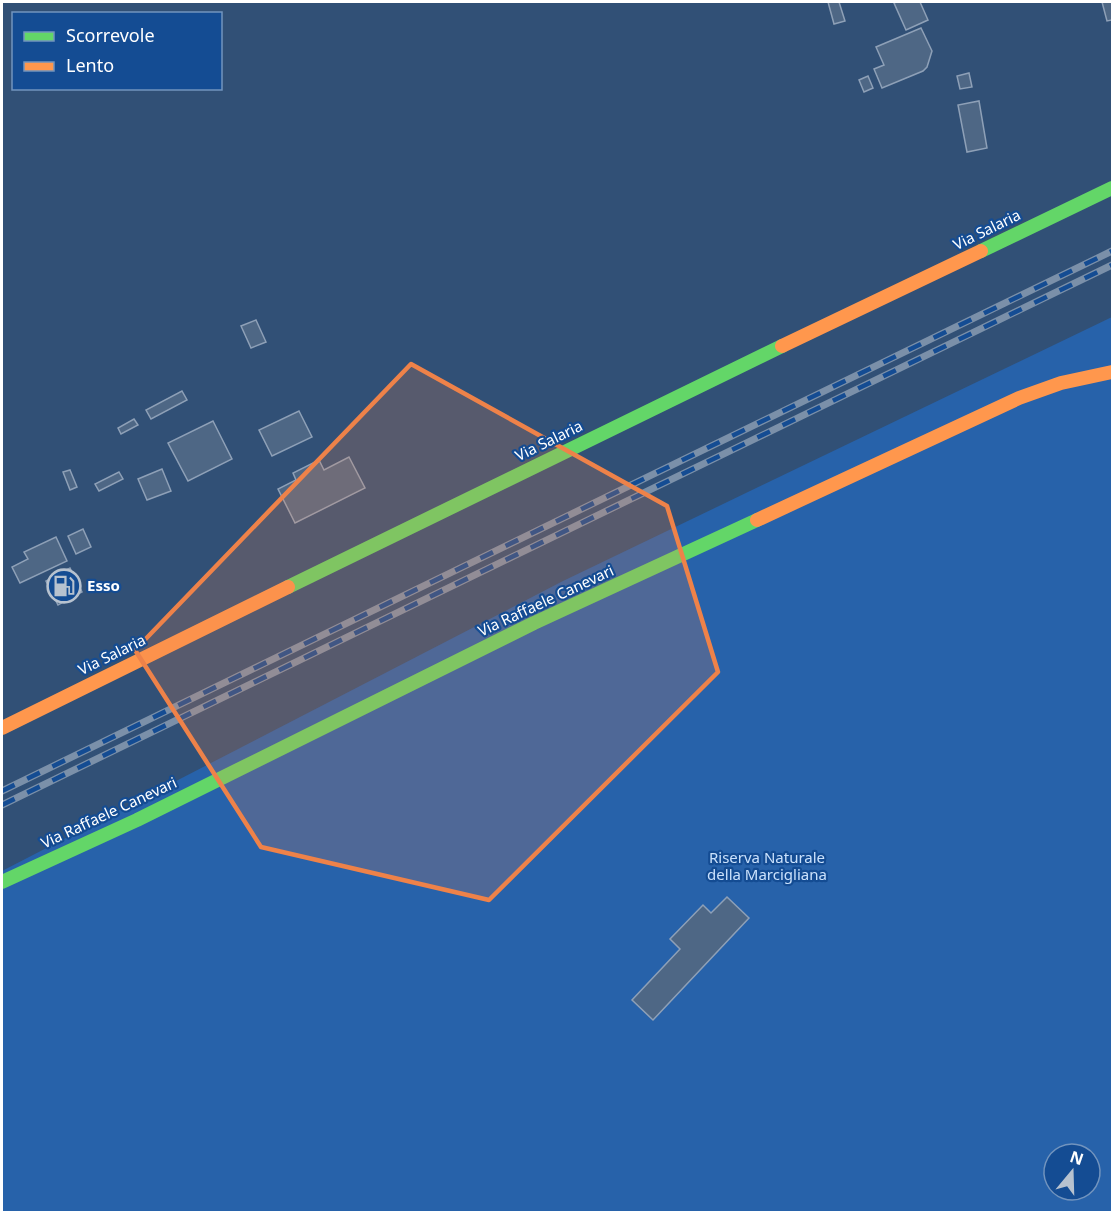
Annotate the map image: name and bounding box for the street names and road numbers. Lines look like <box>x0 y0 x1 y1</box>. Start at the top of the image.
street label: Via Salaria <box>950 204 1024 254</box>
street label: Via Salaria <box>512 415 586 465</box>
street label: Via Raffaele Canevari <box>474 560 617 640</box>
street label: Via Salaria <box>75 629 149 679</box>
street label: Via Raffaele Canevari <box>37 772 180 852</box>

